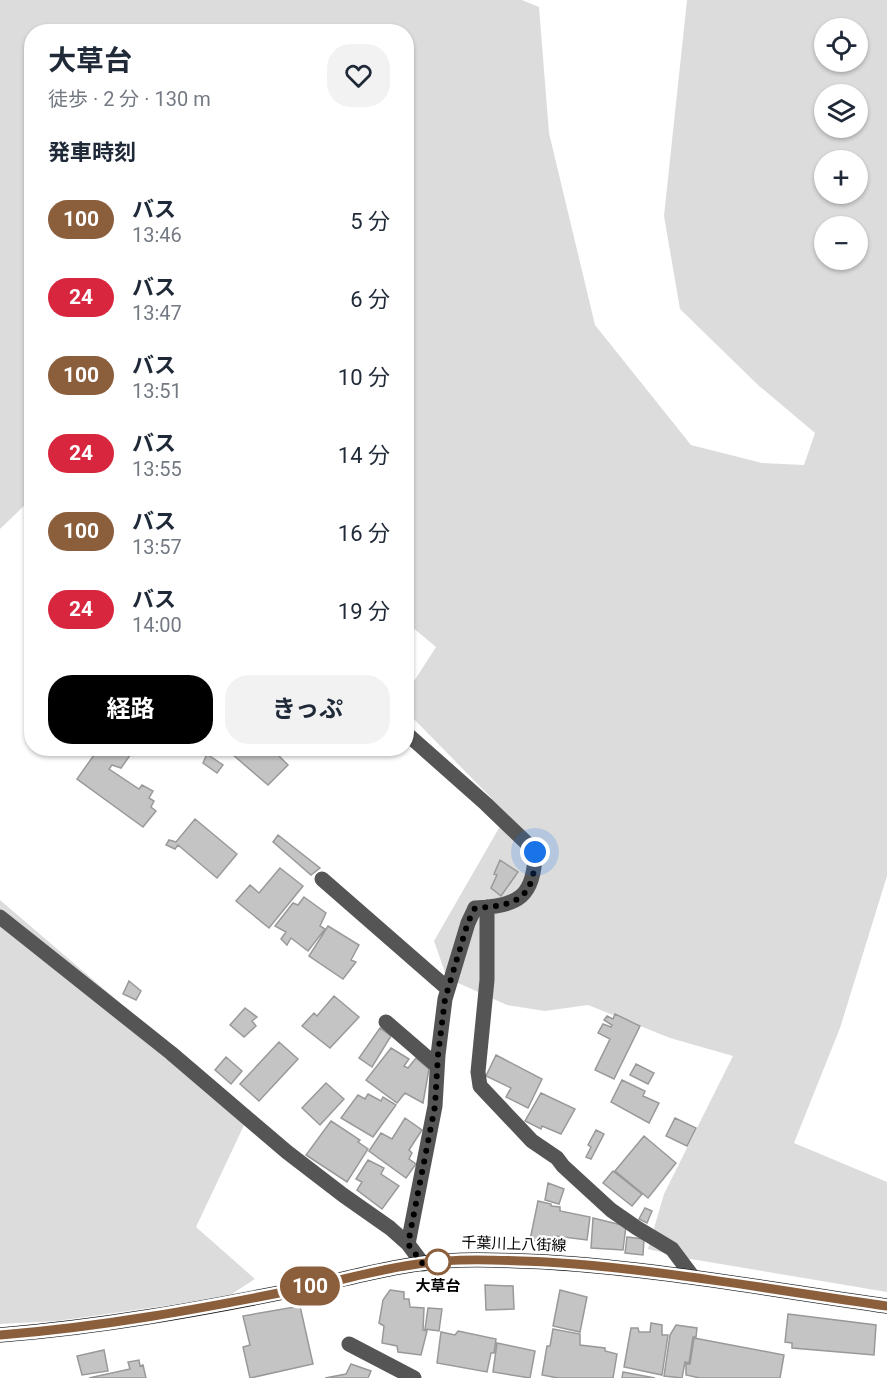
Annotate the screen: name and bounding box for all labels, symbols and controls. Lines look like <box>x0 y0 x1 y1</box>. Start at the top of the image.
map controls <box>814 18 868 270</box>
button: locate <box>814 18 868 72</box>
text: 大草台 <box>48 44 132 77</box>
button: heart <box>327 44 390 107</box>
button: layers <box>814 84 868 138</box>
text: 徒歩 · 2 分 · 130 m <box>48 87 211 111</box>
text: 発車時刻 <box>48 140 136 165</box>
button: + <box>814 150 868 204</box>
text: バス <box>132 197 176 222</box>
text: 100 <box>63 207 99 231</box>
text: 5 分 <box>350 209 390 234</box>
button: − <box>814 216 868 270</box>
text: 13:46 <box>132 223 182 247</box>
text: バス <box>132 275 176 300</box>
text: 24 <box>69 285 93 309</box>
text: 6 分 <box>350 287 390 312</box>
text: 13:47 <box>132 301 182 325</box>
text: バス <box>132 353 176 378</box>
text: 100 <box>63 363 99 387</box>
text: 10 分 <box>338 365 390 390</box>
text: 13:51 <box>132 379 182 403</box>
text: バス <box>132 431 176 456</box>
text: 24 <box>69 441 93 465</box>
text: 14 分 <box>338 443 390 468</box>
text: 13:55 <box>132 457 182 481</box>
text: バス <box>132 509 176 534</box>
text: 100 <box>63 519 99 543</box>
text: 16 分 <box>338 521 390 546</box>
text: 13:57 <box>132 535 182 559</box>
text: バス <box>132 587 176 612</box>
text: 24 <box>69 597 93 621</box>
text: 19 分 <box>338 599 390 624</box>
text: 14:00 <box>132 613 182 637</box>
button: 経路 <box>48 675 213 744</box>
button: きっぷ <box>225 675 390 744</box>
your location <box>520 837 550 867</box>
street label: 千葉川上八街線 <box>461 1233 567 1255</box>
marker: 大草台 <box>425 1249 451 1275</box>
line badge: 100 <box>276 1266 344 1306</box>
text: 100 <box>292 1274 328 1298</box>
place label: 大草台 <box>415 1277 461 1295</box>

